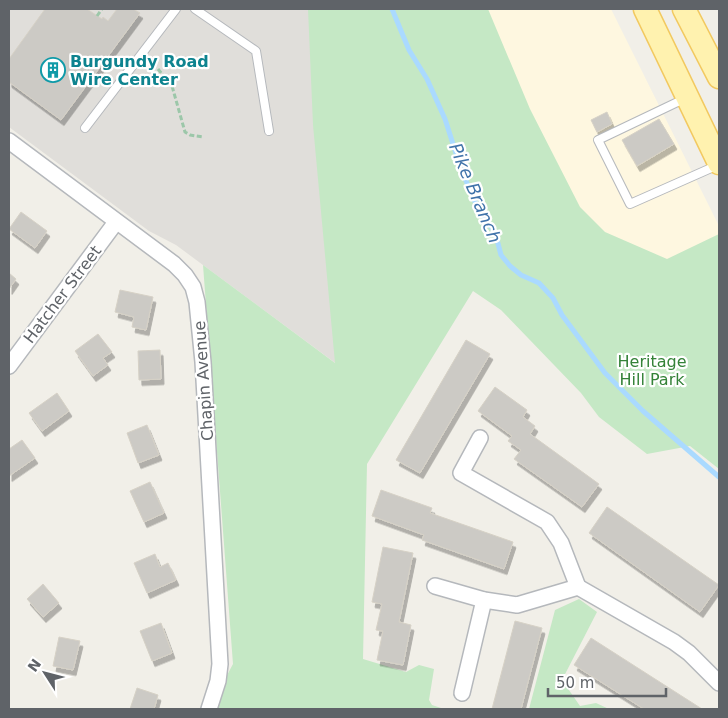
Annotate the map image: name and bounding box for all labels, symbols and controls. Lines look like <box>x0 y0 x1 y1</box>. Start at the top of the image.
place label: Burgundy Road Wire Center <box>70 52 209 89</box>
building icon: Burgundy Road Wire Center <box>40 57 66 83</box>
water label: Pike Branch <box>445 140 506 246</box>
street label: Hatcher Street <box>20 242 105 347</box>
street label: Chapin Avenue <box>190 320 217 442</box>
park label: Heritage Hill Park <box>618 352 686 389</box>
north arrow <box>20 648 70 698</box>
text: N <box>25 656 44 675</box>
scale bar <box>548 666 666 698</box>
text: 50 m <box>556 674 594 692</box>

